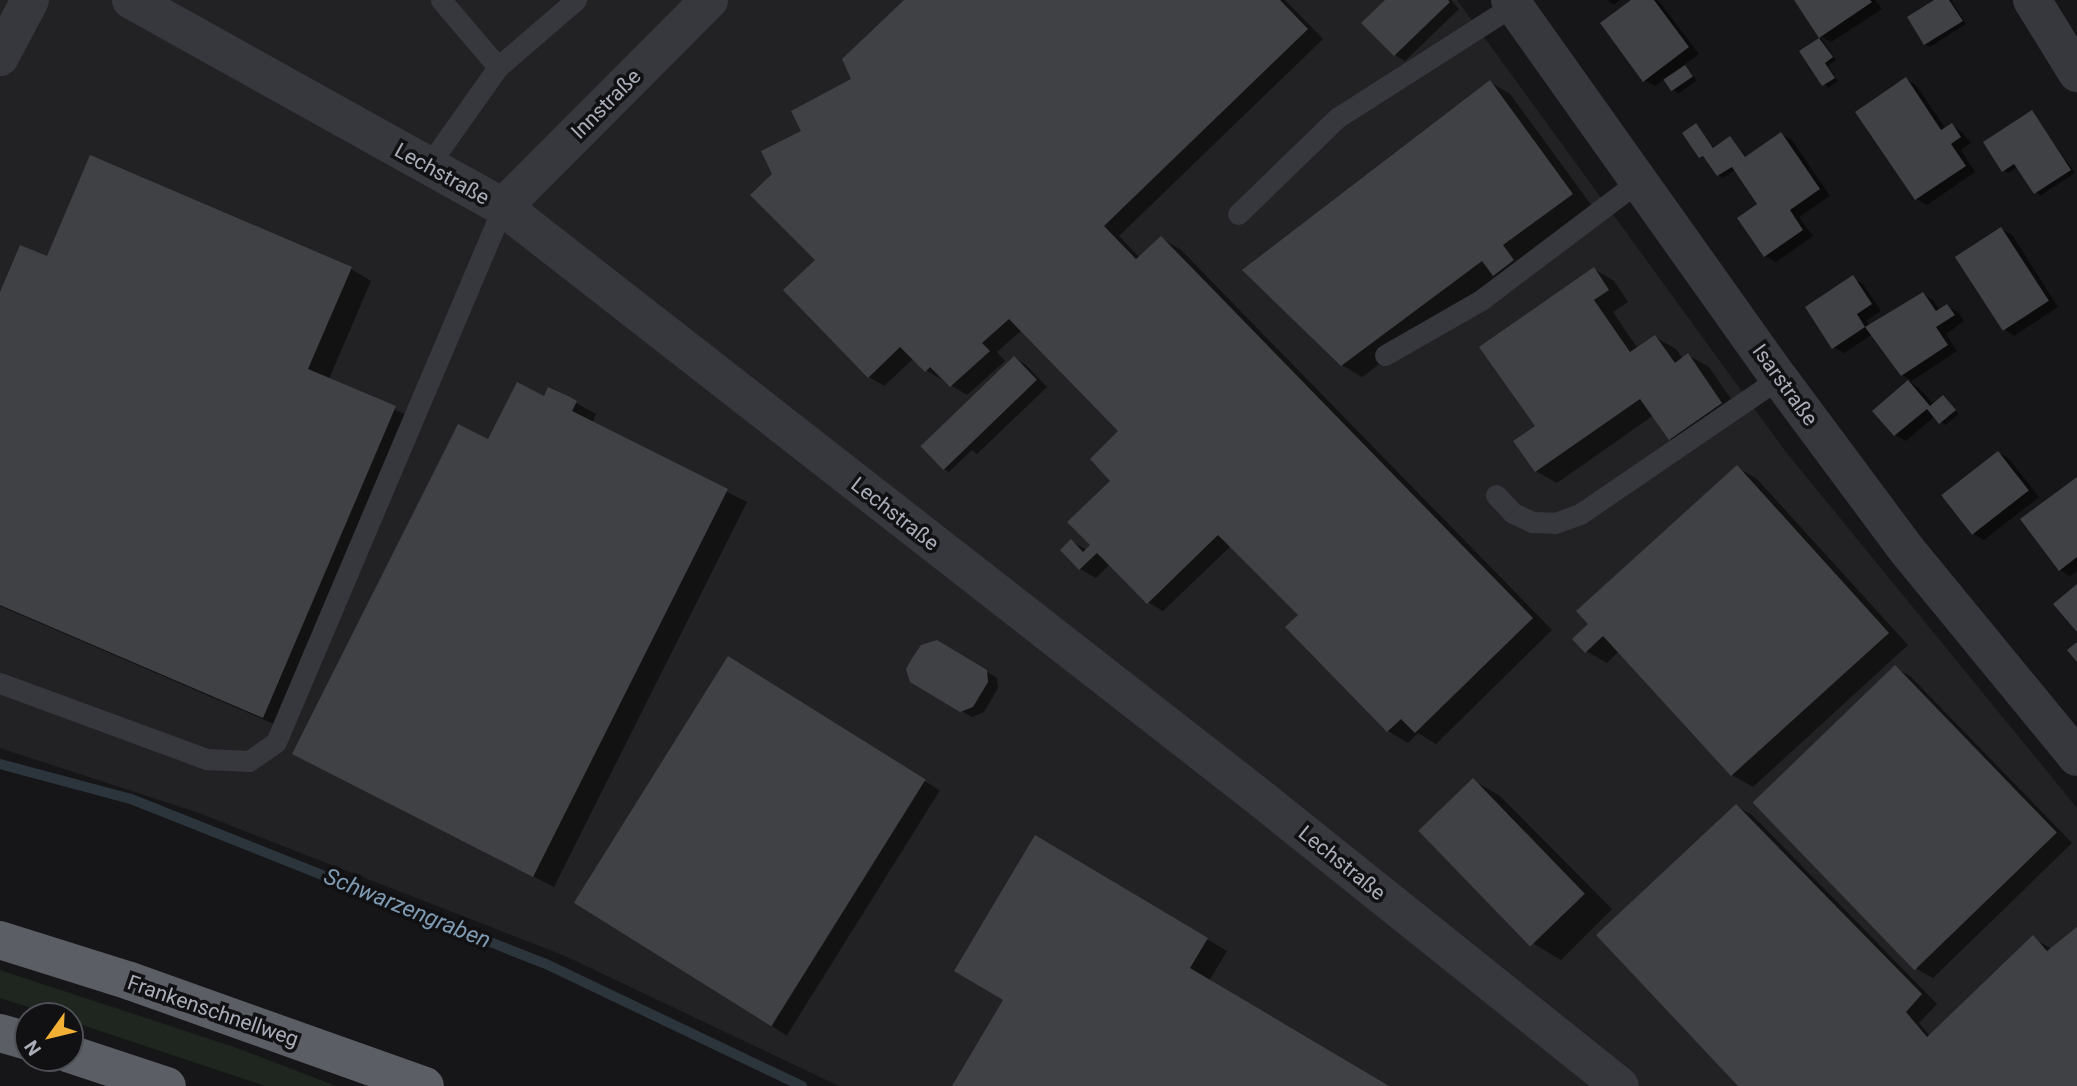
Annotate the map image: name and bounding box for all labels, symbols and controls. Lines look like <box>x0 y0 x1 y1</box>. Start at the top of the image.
street label: Innstraße <box>566 64 646 144</box>
street label: Lechstraße <box>390 138 494 210</box>
street label: Isarstraße <box>1747 339 1823 431</box>
street label: Lechstraße <box>846 472 944 556</box>
street label: Lechstraße <box>1293 820 1391 906</box>
water label: Schwarzengraben <box>320 863 494 955</box>
street label: Frankenschnellweg <box>124 970 302 1052</box>
north arrow <box>14 1002 84 1072</box>
text: N <box>20 1036 46 1060</box>

